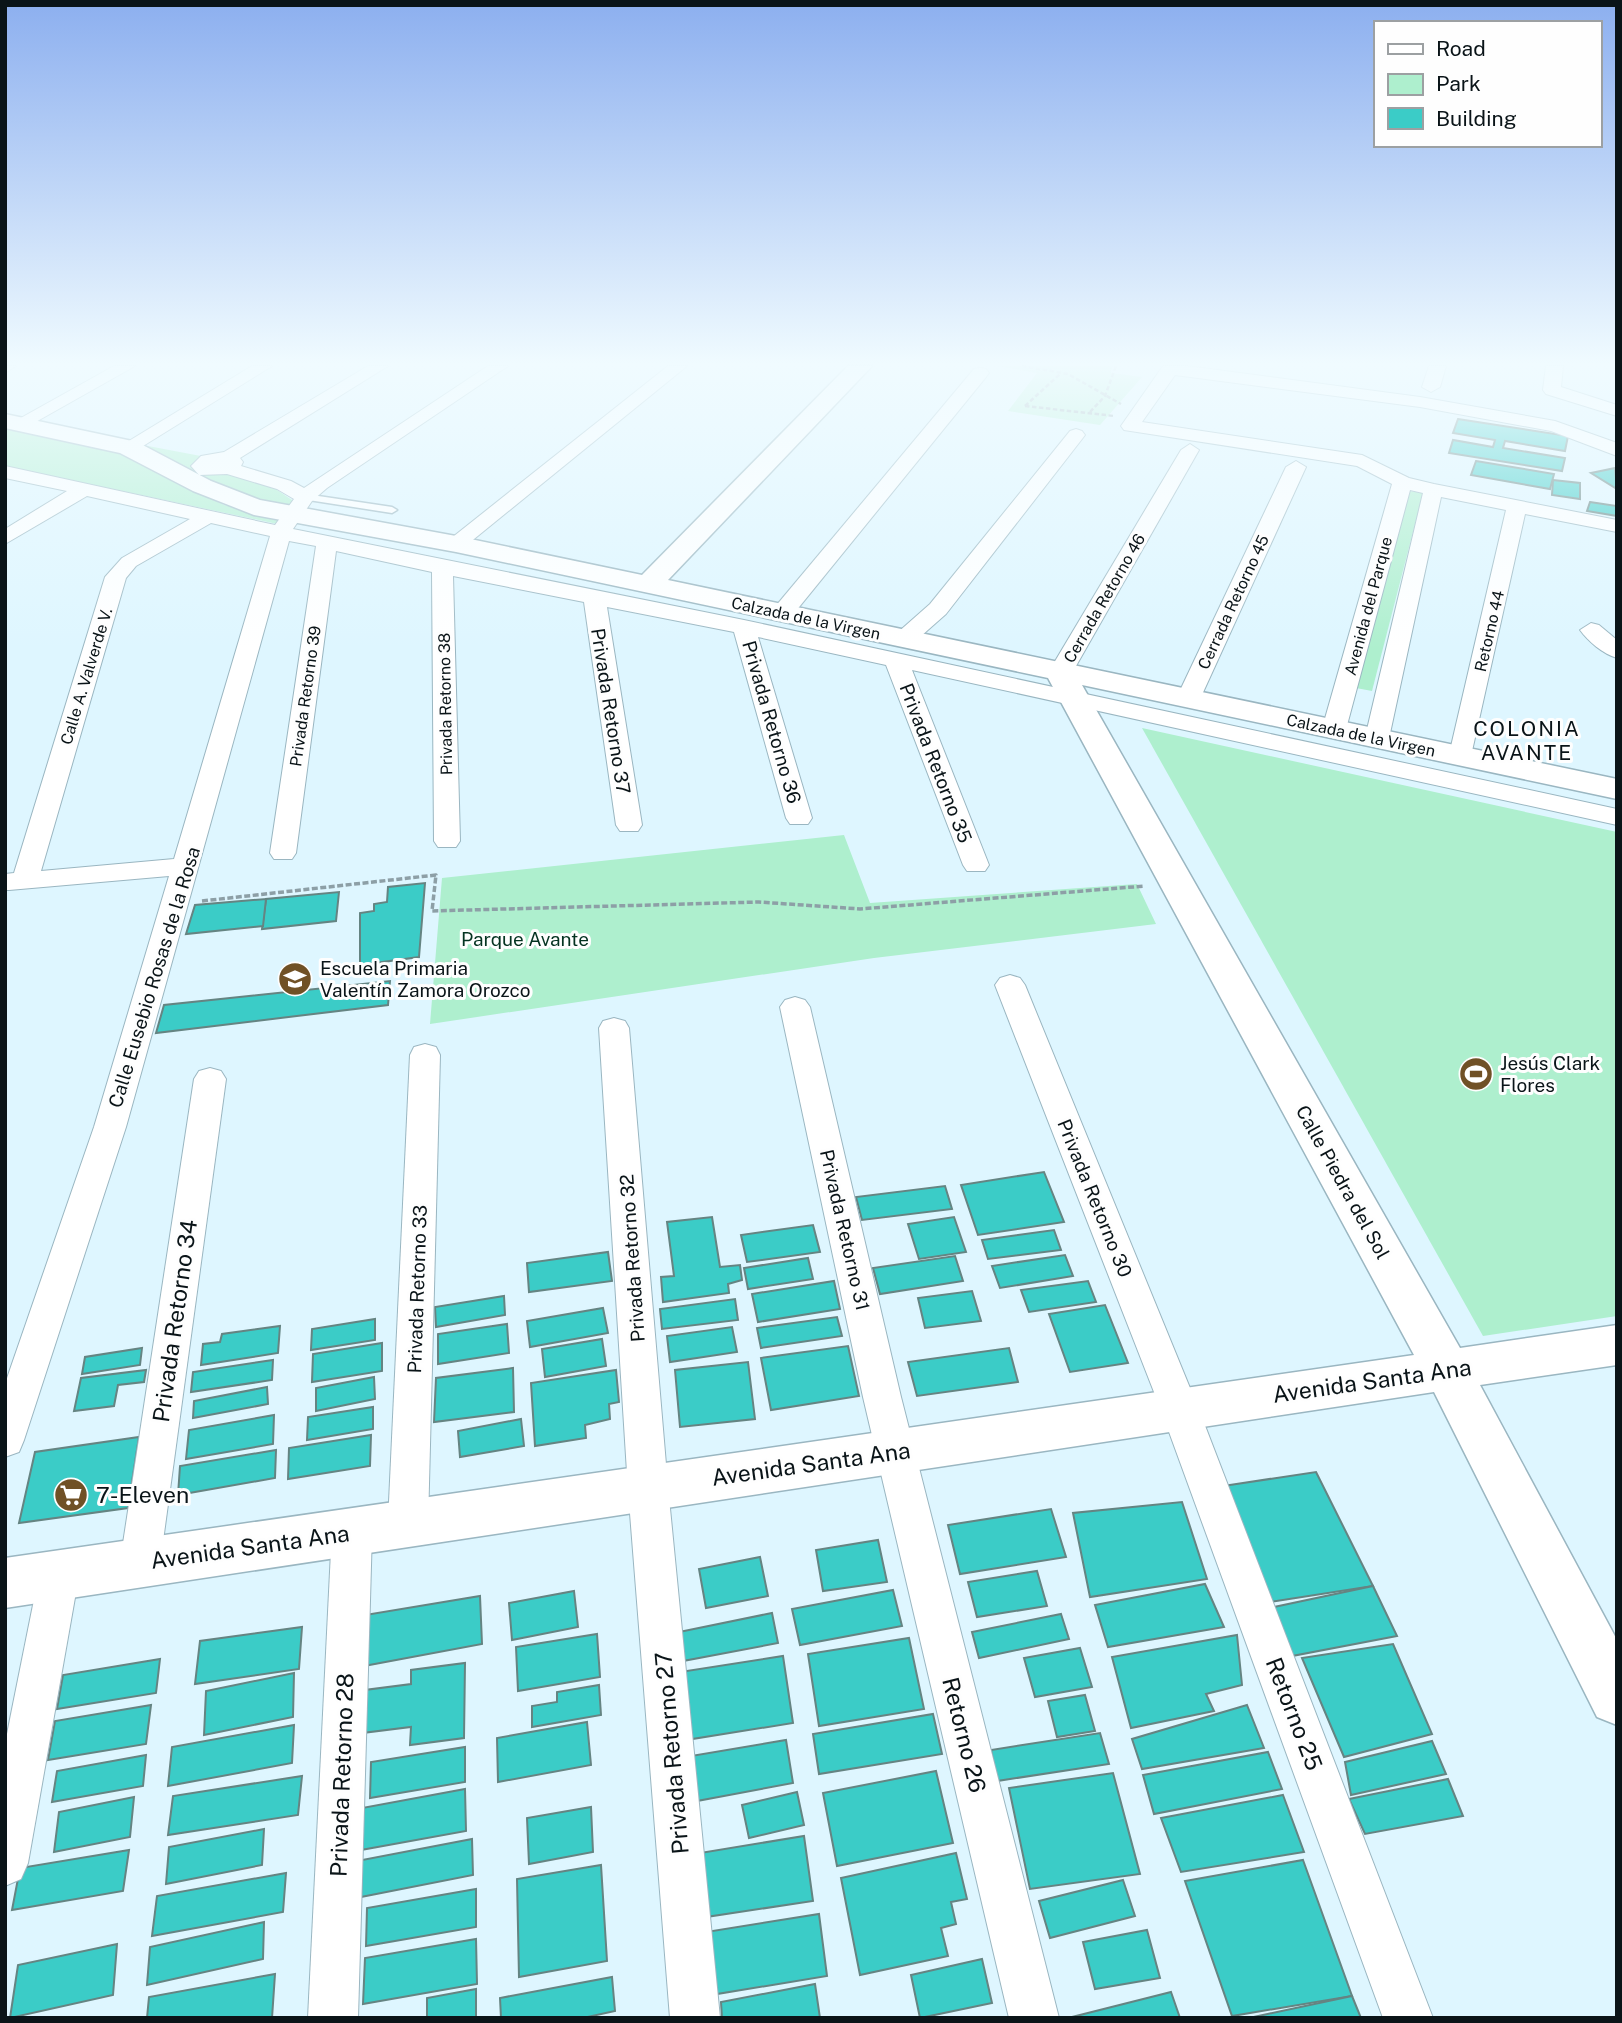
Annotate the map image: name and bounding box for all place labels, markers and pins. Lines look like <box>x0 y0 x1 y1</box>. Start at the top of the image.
place label: Escuela Primaria Valentín Zamora Orozco <box>320 957 531 1001</box>
school or university icon: Escuela Primaria Valentín Zamora Orozco <box>276 960 314 998</box>
place label: Jesús Clark Flores <box>1500 1052 1601 1096</box>
sports icon: Jesús Clark Flores <box>1457 1055 1495 1093</box>
supermarket icon: 7-Eleven <box>52 1476 90 1514</box>
place label: 7-Eleven <box>96 1481 189 1508</box>

